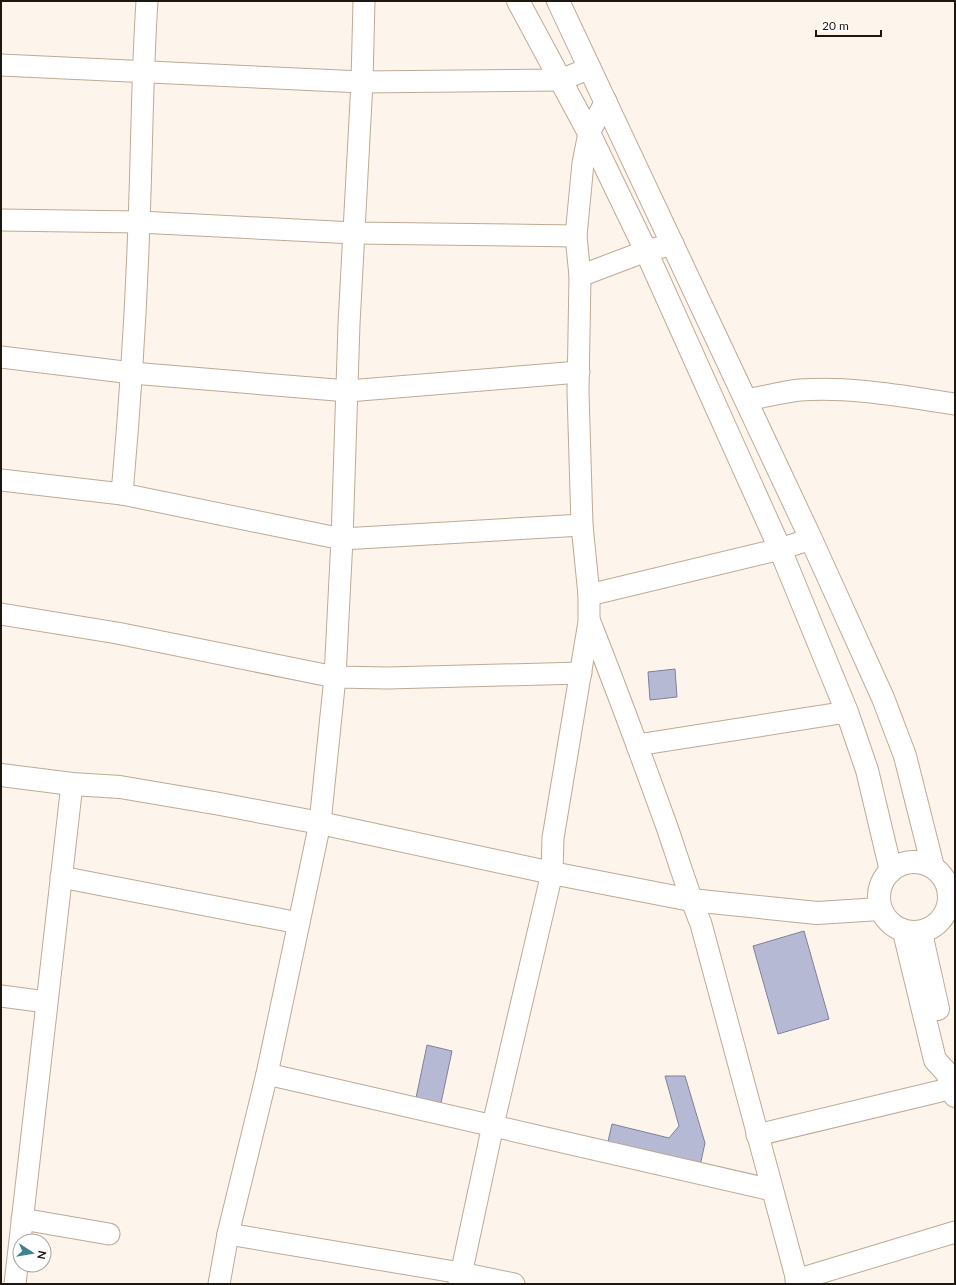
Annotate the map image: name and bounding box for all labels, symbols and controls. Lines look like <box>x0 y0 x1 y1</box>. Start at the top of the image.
scale bar <box>816 12 881 38</box>
text: 20 m <box>822 18 849 33</box>
north arrow <box>12 1233 52 1273</box>
text: N <box>35 1250 50 1261</box>

